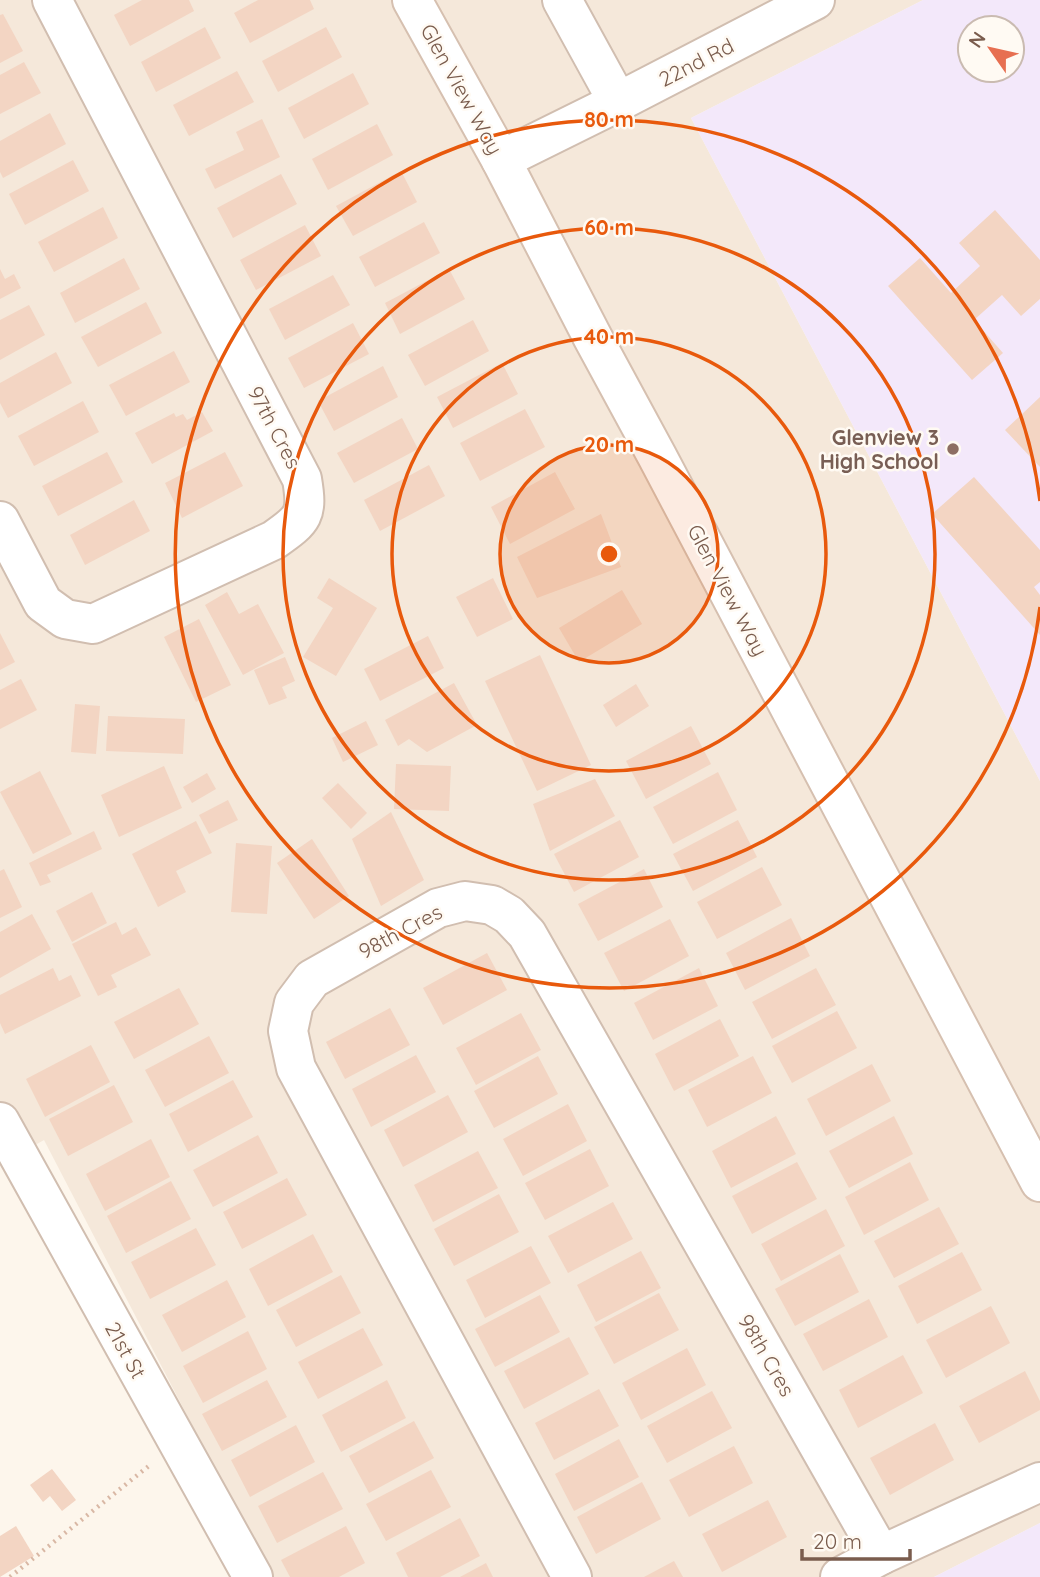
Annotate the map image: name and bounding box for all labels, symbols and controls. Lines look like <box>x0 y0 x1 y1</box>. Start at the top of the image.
north arrow <box>956 14 1026 84</box>
street label: Glen View Way <box>415 19 509 159</box>
text: N <box>963 27 991 52</box>
street label: 22nd Rd <box>654 32 738 92</box>
text: 80 m <box>584 106 634 132</box>
text: 60 m <box>584 214 634 240</box>
text: 40 m <box>584 323 634 349</box>
street label: 97th Cres <box>242 381 308 473</box>
place label: Glenview 3 High School <box>820 424 939 474</box>
text: 20 m <box>584 431 634 457</box>
marker: Glenview 3 High School <box>945 441 961 457</box>
street label: Glen View Way <box>682 520 774 660</box>
centre of rings <box>597 542 621 566</box>
street label: 98th Cres <box>354 898 446 964</box>
street label: 98th Cres <box>733 1309 801 1401</box>
street label: 21st St <box>100 1317 152 1383</box>
scale bar <box>802 1518 911 1562</box>
text: 20 m <box>813 1528 862 1554</box>

